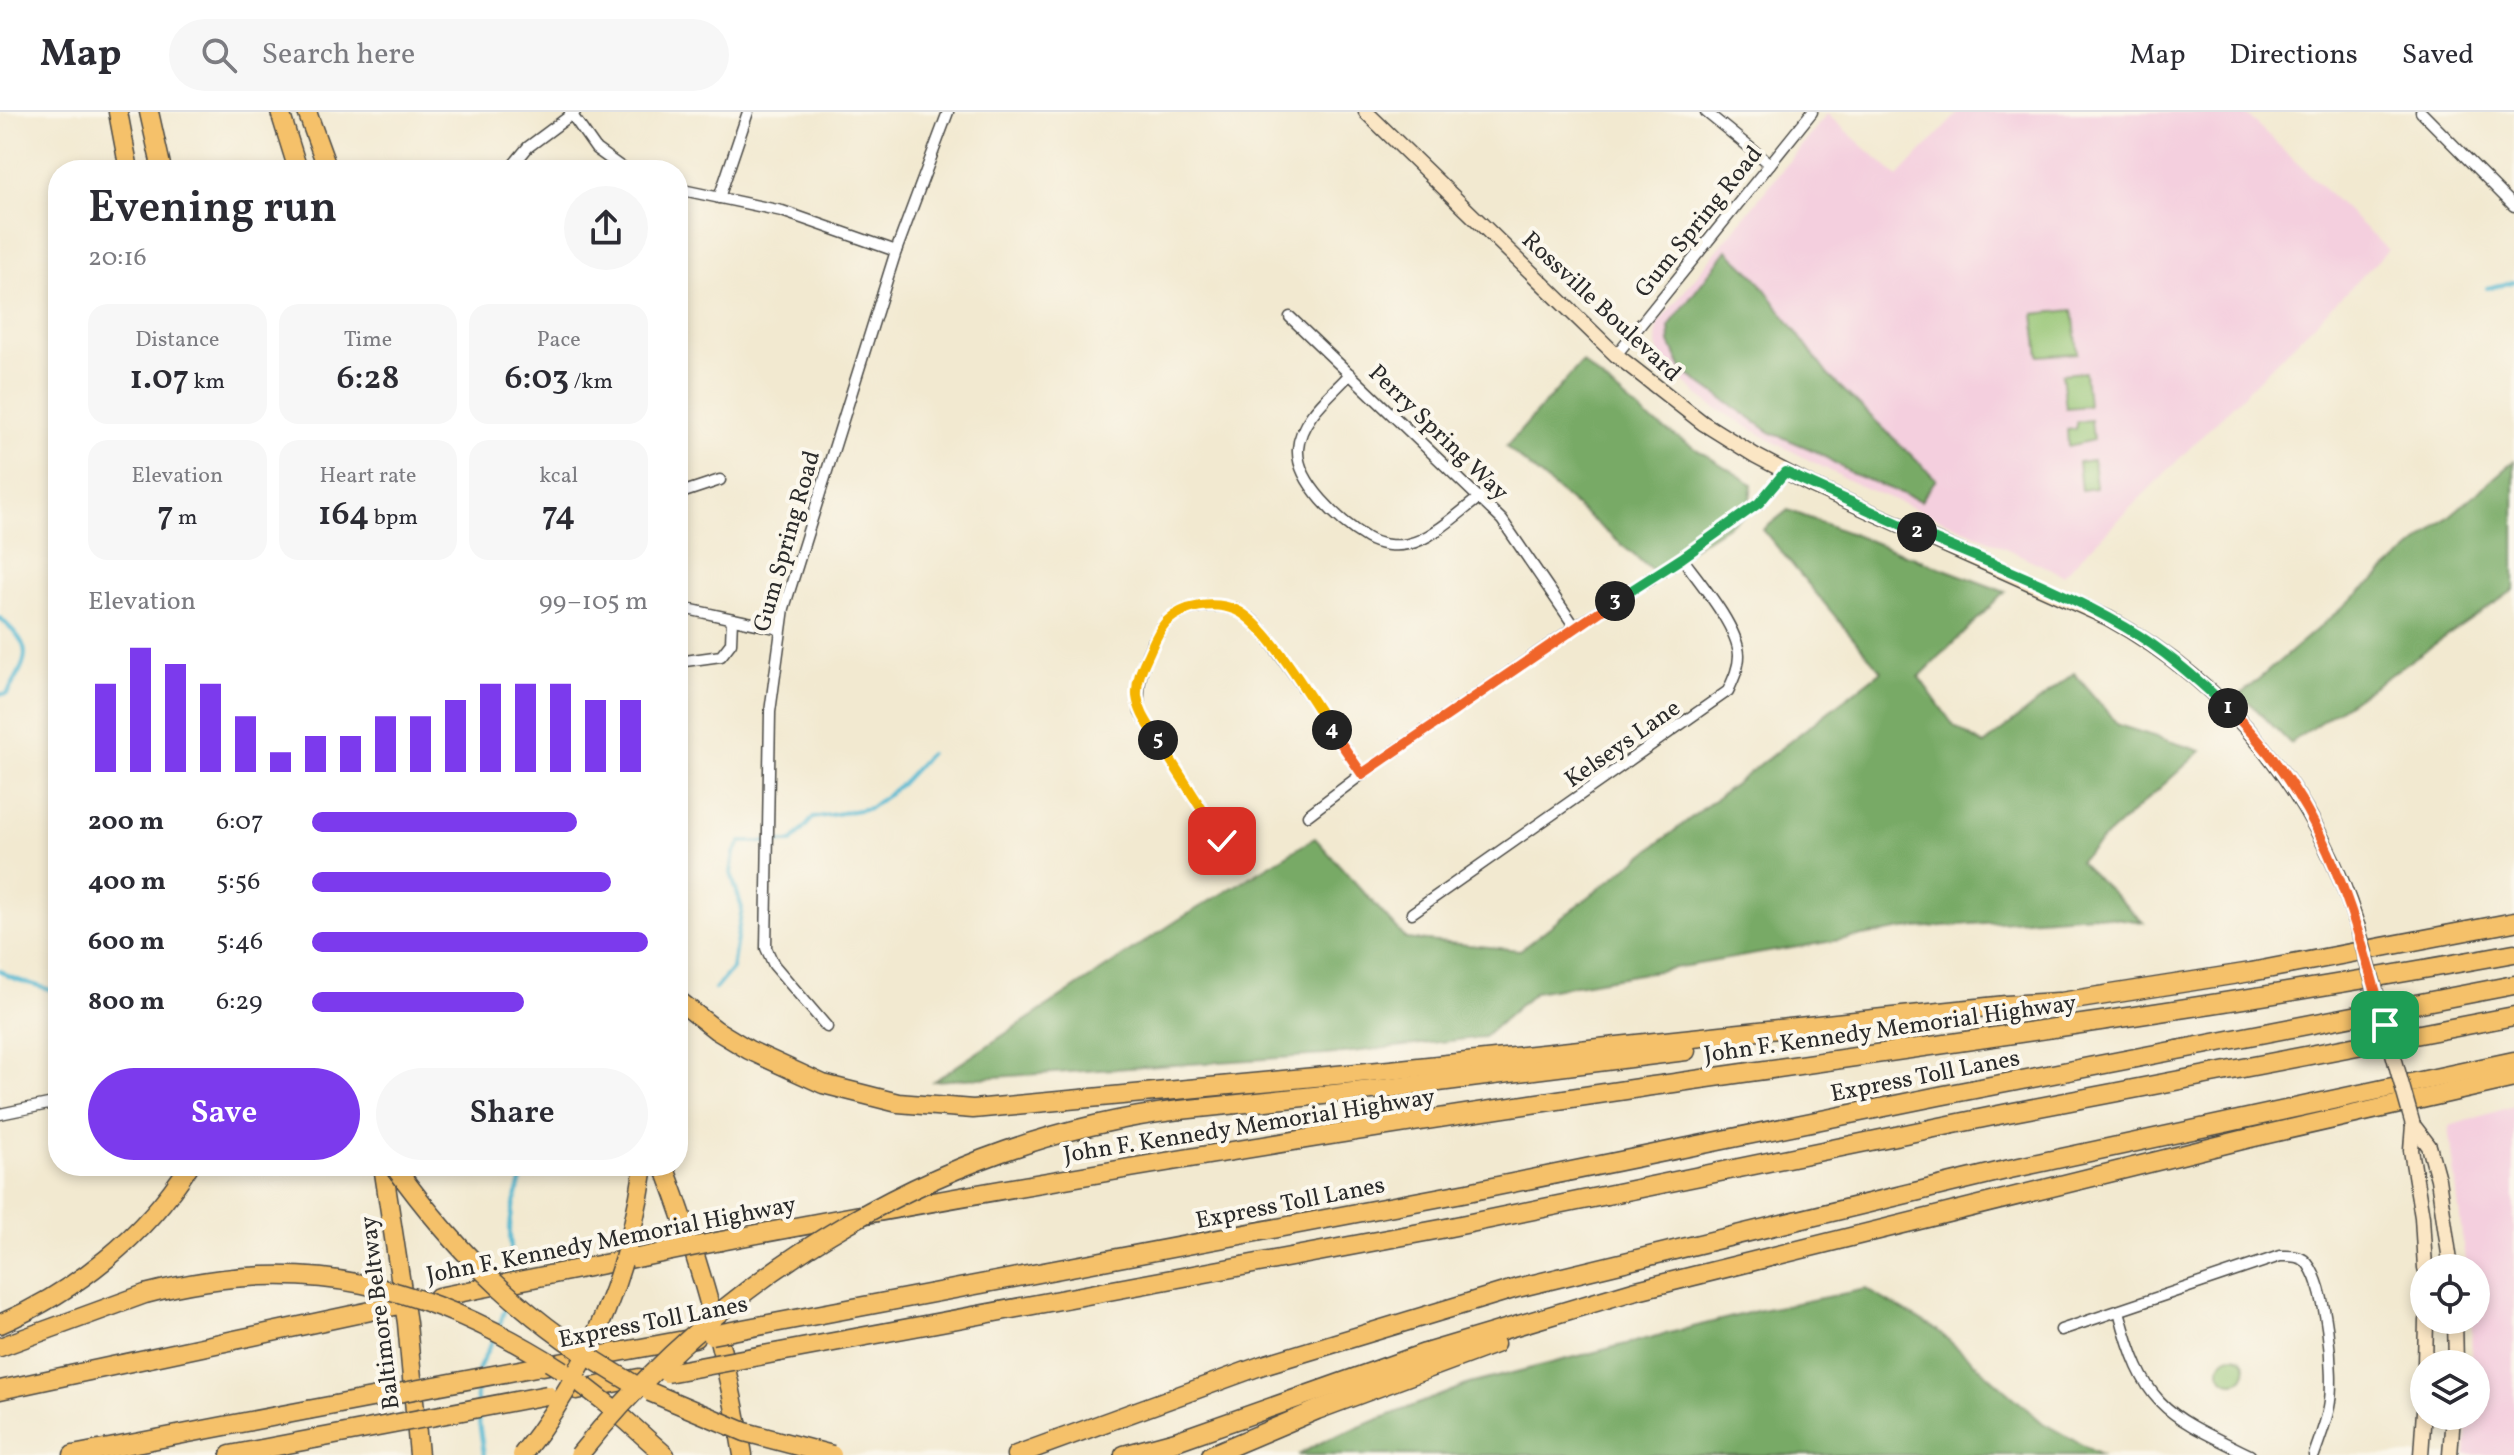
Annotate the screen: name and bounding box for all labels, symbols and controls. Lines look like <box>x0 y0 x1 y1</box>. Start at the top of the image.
search box <box>169 19 729 91</box>
text: Map <box>40 29 121 82</box>
icon: search <box>197 33 241 77</box>
text: Search here <box>261 34 415 76</box>
text: Map <box>2130 36 2186 75</box>
text: Directions <box>2230 36 2358 75</box>
text: Saved <box>2402 36 2474 75</box>
street label: Gum Spring Road <box>1628 139 1772 306</box>
text: Evening run <box>88 179 337 240</box>
button: share <box>564 186 648 270</box>
street label: Rossville Boulevard <box>1513 224 1688 390</box>
text: 20:16 <box>88 240 147 276</box>
text: Distance <box>135 325 219 356</box>
text: Time <box>344 325 392 356</box>
text: Pace <box>537 325 581 356</box>
text: 1.07 <box>130 356 189 403</box>
text: 6:28 <box>336 356 400 403</box>
text: 6:03 <box>504 356 569 403</box>
street label: Perry Spring Way <box>1360 357 1515 509</box>
text: km <box>189 367 225 398</box>
text: /km <box>569 367 613 398</box>
street label: Gum Spring Road <box>746 447 830 636</box>
text: Elevation <box>132 461 223 492</box>
text: Heart rate <box>319 461 417 492</box>
text: kcal <box>539 461 578 492</box>
text: 7 <box>157 492 174 539</box>
text: 164 <box>318 492 369 539</box>
text: 74 <box>542 492 576 539</box>
text: m <box>174 503 197 534</box>
text: bpm <box>369 503 418 534</box>
pin: 2 <box>1897 512 1937 552</box>
text: 2 <box>1911 516 1923 547</box>
pin: 3 <box>1595 581 1635 621</box>
text: Elevation <box>88 584 196 620</box>
text: 99–105 m <box>539 584 648 620</box>
text: 3 <box>1609 585 1621 616</box>
pin: 1 <box>2208 688 2248 728</box>
street label: Kelseys Lane <box>1558 692 1688 797</box>
text: 1 <box>2224 692 2232 723</box>
pin: 4 <box>1312 710 1352 750</box>
text: 4 <box>1325 714 1339 745</box>
pin: 5 <box>1138 720 1178 760</box>
text: 5 <box>1153 724 1163 755</box>
text: 200 m <box>88 804 164 840</box>
text: 6:07 <box>216 804 264 840</box>
pin <box>1188 807 1256 875</box>
icon: check <box>1200 819 1244 863</box>
text: 400 m <box>88 864 166 900</box>
text: 5:56 <box>216 864 260 900</box>
text: 600 m <box>88 924 165 960</box>
text: 5:46 <box>216 924 263 960</box>
text: 800 m <box>88 984 165 1020</box>
text: 6:29 <box>216 984 263 1020</box>
street label: John F. Kennedy Memorial Highway <box>1702 987 2079 1073</box>
pin <box>2351 991 2419 1059</box>
icon: arrive <box>2363 1003 2407 1047</box>
street label: Express Toll Lanes <box>1828 1042 2023 1112</box>
button: Save <box>88 1068 360 1160</box>
button: Share <box>376 1068 648 1160</box>
street label: John F. Kennedy Memorial Highway <box>1061 1081 1438 1173</box>
street label: Express Toll Lanes <box>1193 1169 1388 1239</box>
street label: John F. Kennedy Memorial Highway <box>424 1188 799 1294</box>
street label: Baltimore Beltway <box>352 1214 410 1411</box>
map controls <box>2410 1254 2490 1430</box>
button: locate <box>2410 1254 2490 1334</box>
street label: Express Toll Lanes <box>556 1288 751 1358</box>
button: layers <box>2410 1350 2490 1430</box>

